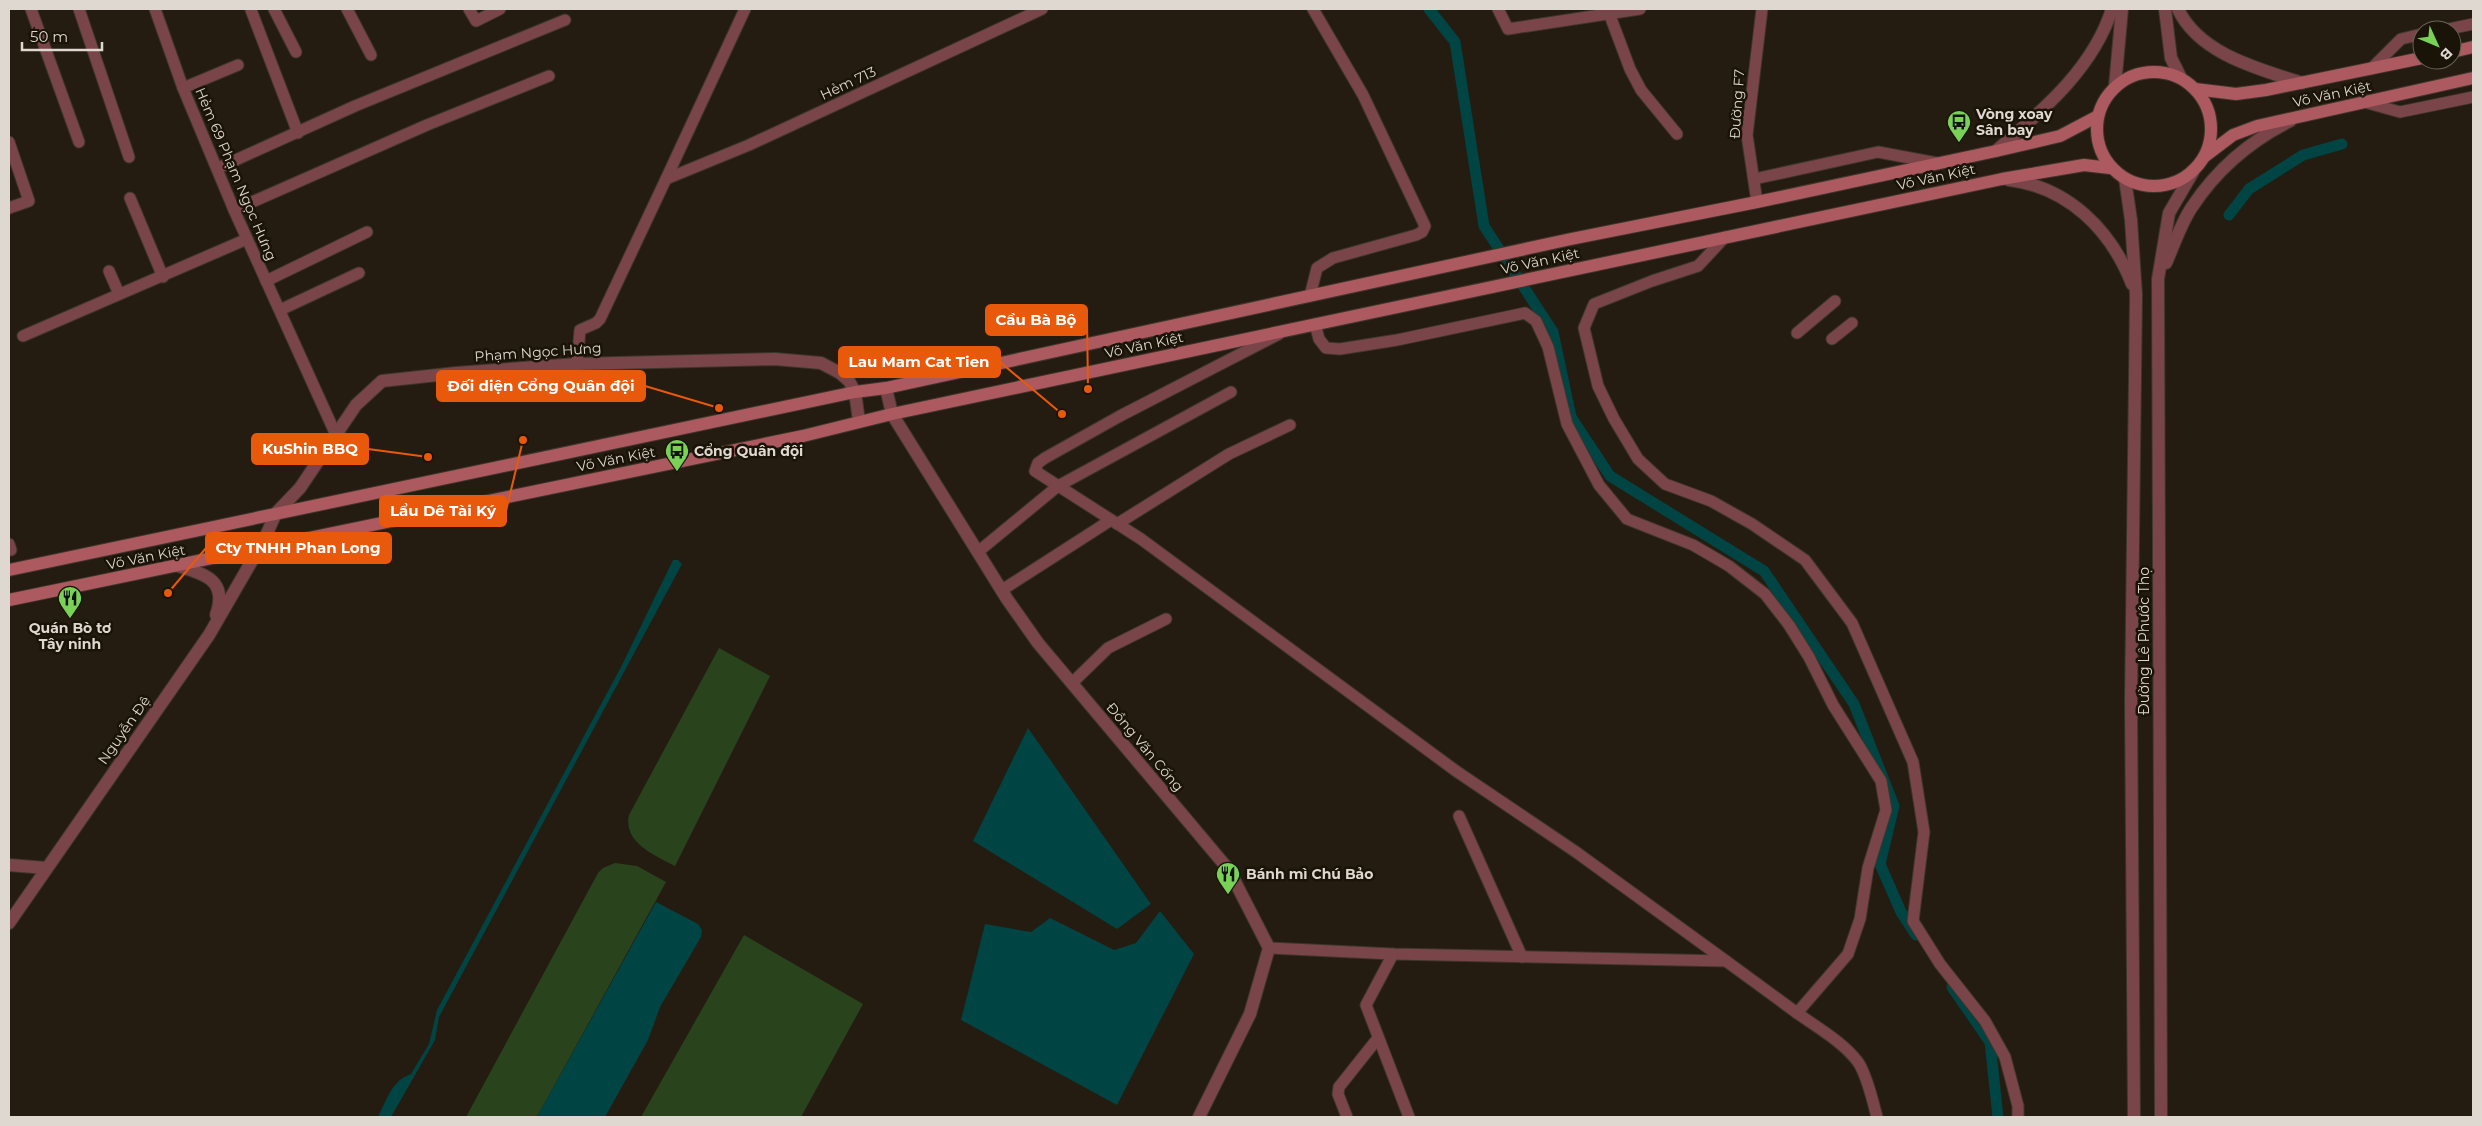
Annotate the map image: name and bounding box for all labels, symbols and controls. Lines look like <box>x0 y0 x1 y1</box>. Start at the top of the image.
scale bar <box>22 20 102 52</box>
north arrow <box>2412 20 2462 70</box>
text: 50 m <box>30 27 68 46</box>
text: B <box>2436 44 2457 64</box>
street label: Hẻm 713 <box>817 62 879 104</box>
street label: Đường F7 <box>1726 69 1748 139</box>
street label: Võ Văn Kiệt <box>2291 77 2373 111</box>
street label: Hẻm 69 Phạm Ngọc Hưng <box>191 85 281 263</box>
place label: Vòng xoay Sân bay <box>1975 105 2053 139</box>
bus stop icon: Vòng xoay Sân bay <box>1946 109 1972 143</box>
street label: Võ Văn Kiệt <box>1895 160 1977 194</box>
street label: Võ Văn Kiệt <box>1499 244 1581 278</box>
callout: Cầu Bà Bộ <box>986 305 1087 335</box>
text: Cầu Bà Bộ <box>996 310 1077 329</box>
street label: Võ Văn Kiệt <box>1103 328 1185 362</box>
street label: Phạm Ngọc Hưng <box>474 339 602 365</box>
callout: Lau Mam Cat Tien <box>839 347 1000 377</box>
text: Lau Mam Cat Tien <box>849 352 989 371</box>
callout: Đối diện Cổng Quân đội <box>437 371 645 401</box>
text: Đối diện Cổng Quân đội <box>447 376 635 395</box>
callout: KuShin BBQ <box>252 434 368 464</box>
bus stop icon: Cổng Quân đội <box>664 438 690 472</box>
text: KuShin BBQ <box>262 439 358 458</box>
place label: Cổng Quân đội <box>694 442 803 460</box>
street label: Võ Văn Kiệt <box>575 443 657 475</box>
callout: Lẩu Dê Tài Ký <box>380 496 506 526</box>
text: Lẩu Dê Tài Ký <box>390 501 497 520</box>
callout: Cty TNHH Phan Long <box>206 533 391 563</box>
text: Cty TNHH Phan Long <box>215 538 381 557</box>
street label: Võ Văn Kiệt <box>105 541 187 573</box>
street label: Đường Lê Phước Thọ <box>2135 567 2153 715</box>
restaurant icon: Quán Bò tơ Tây ninh <box>57 585 83 619</box>
place label: Quán Bò tơ Tây ninh <box>29 619 111 653</box>
street label: Nguyễn Đệ <box>94 692 154 768</box>
street label: Đồng Văn Cống <box>1102 699 1188 795</box>
restaurant icon: Bánh mì Chú Bảo <box>1215 861 1241 895</box>
place label: Bánh mì Chú Bảo <box>1246 865 1373 883</box>

